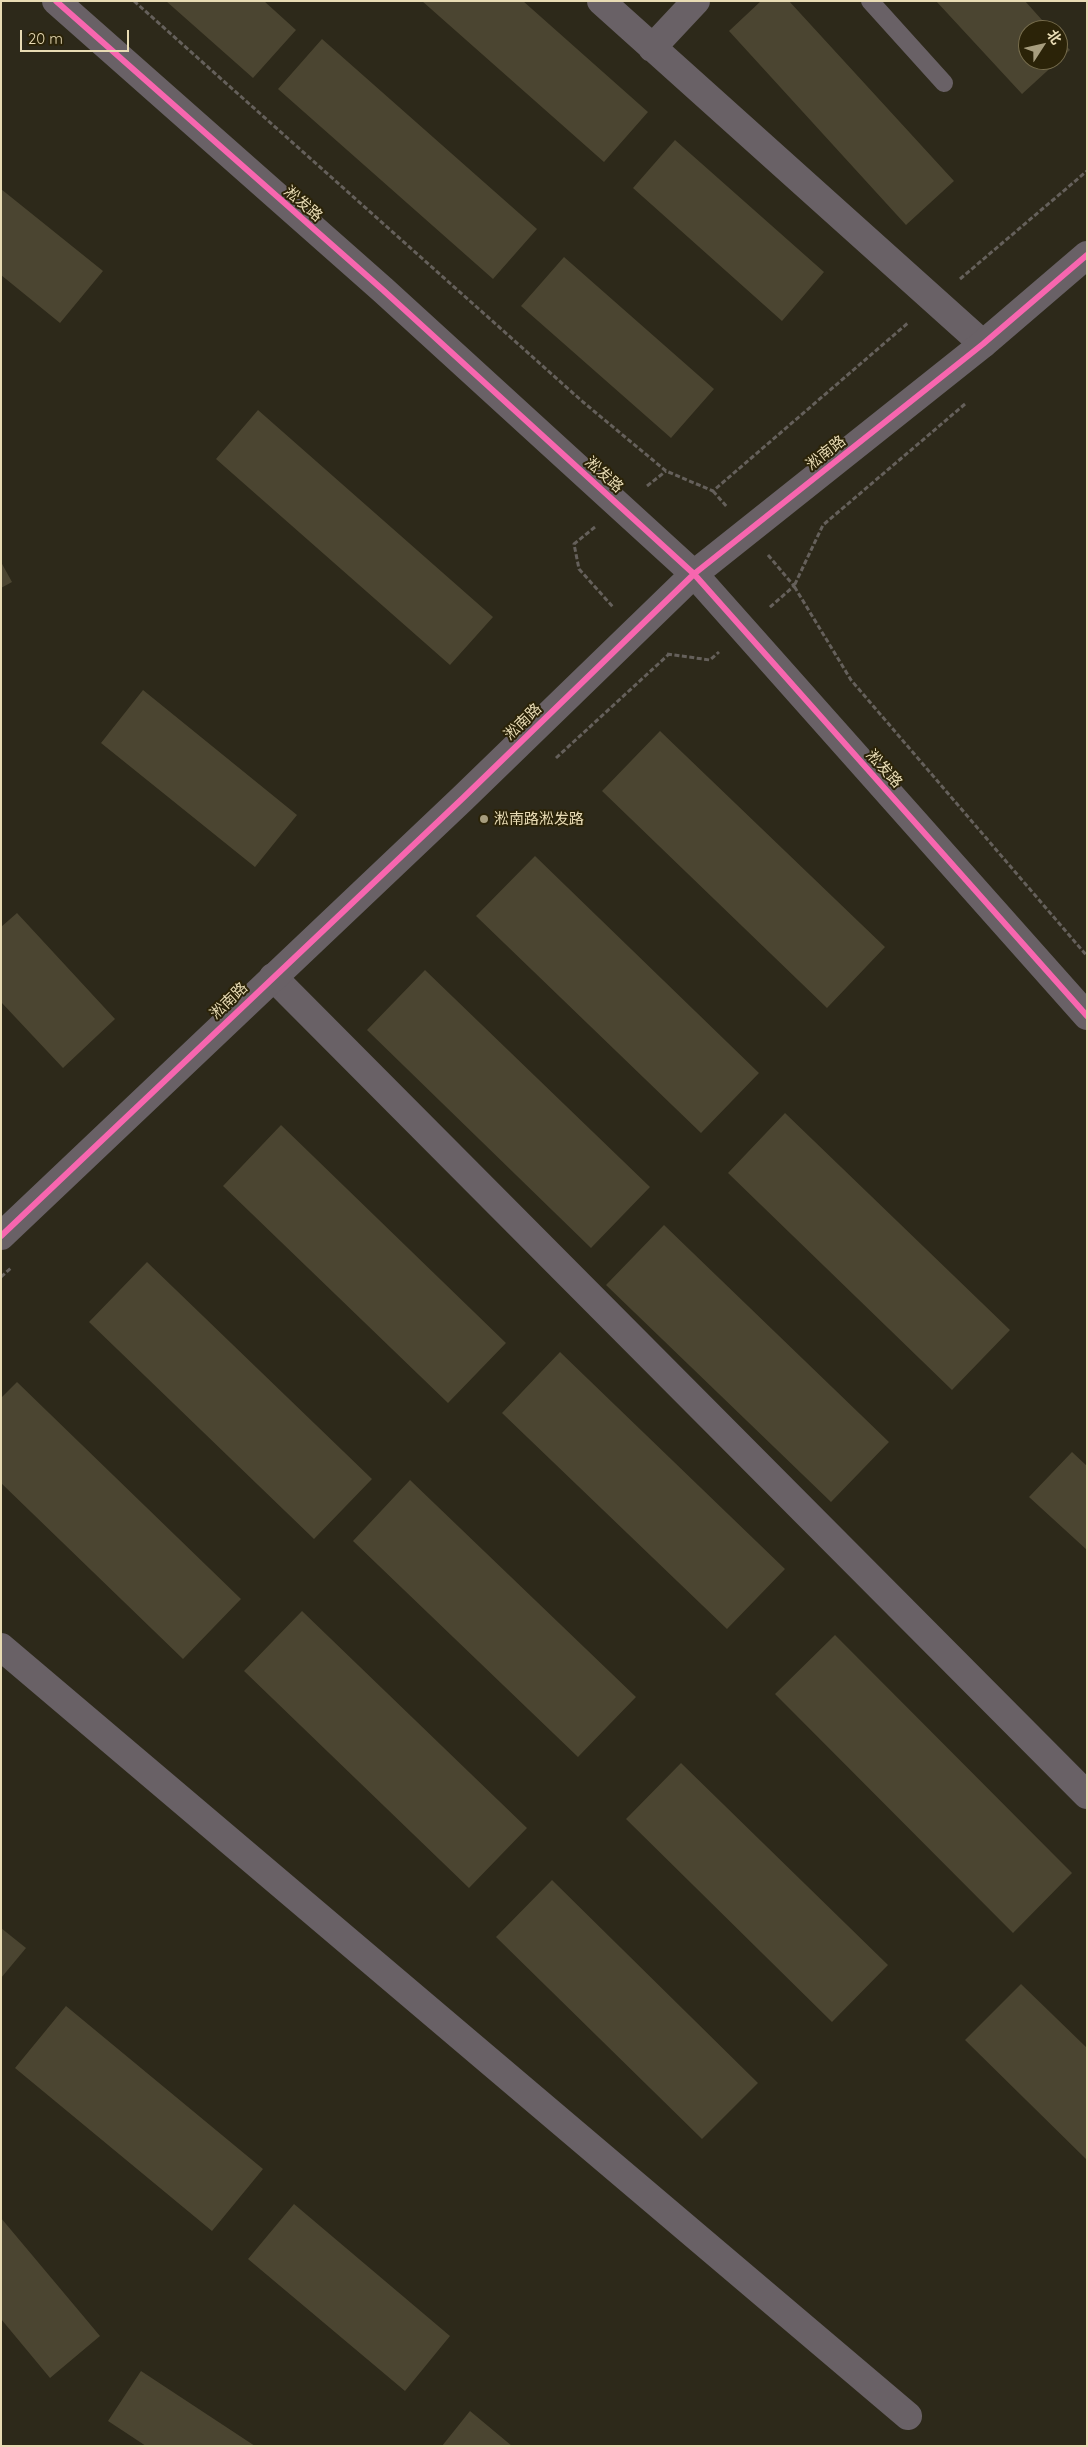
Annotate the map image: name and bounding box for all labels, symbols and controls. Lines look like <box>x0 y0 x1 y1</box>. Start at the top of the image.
scale bar <box>22 20 131 52</box>
north arrow <box>1018 20 1068 70</box>
text: 北 <box>1043 26 1066 48</box>
text: 20 m <box>28 29 63 48</box>
street label: 淞发路 <box>280 182 326 226</box>
street label: 淞南路 <box>803 432 849 474</box>
street label: 淞发路 <box>581 453 627 497</box>
street label: 淞南路 <box>501 700 545 744</box>
street label: 淞发路 <box>862 746 906 792</box>
place label: 淞南路淞发路 <box>494 810 584 828</box>
marker: 淞南路淞发路 <box>478 813 490 825</box>
street label: 淞南路 <box>207 979 251 1023</box>

